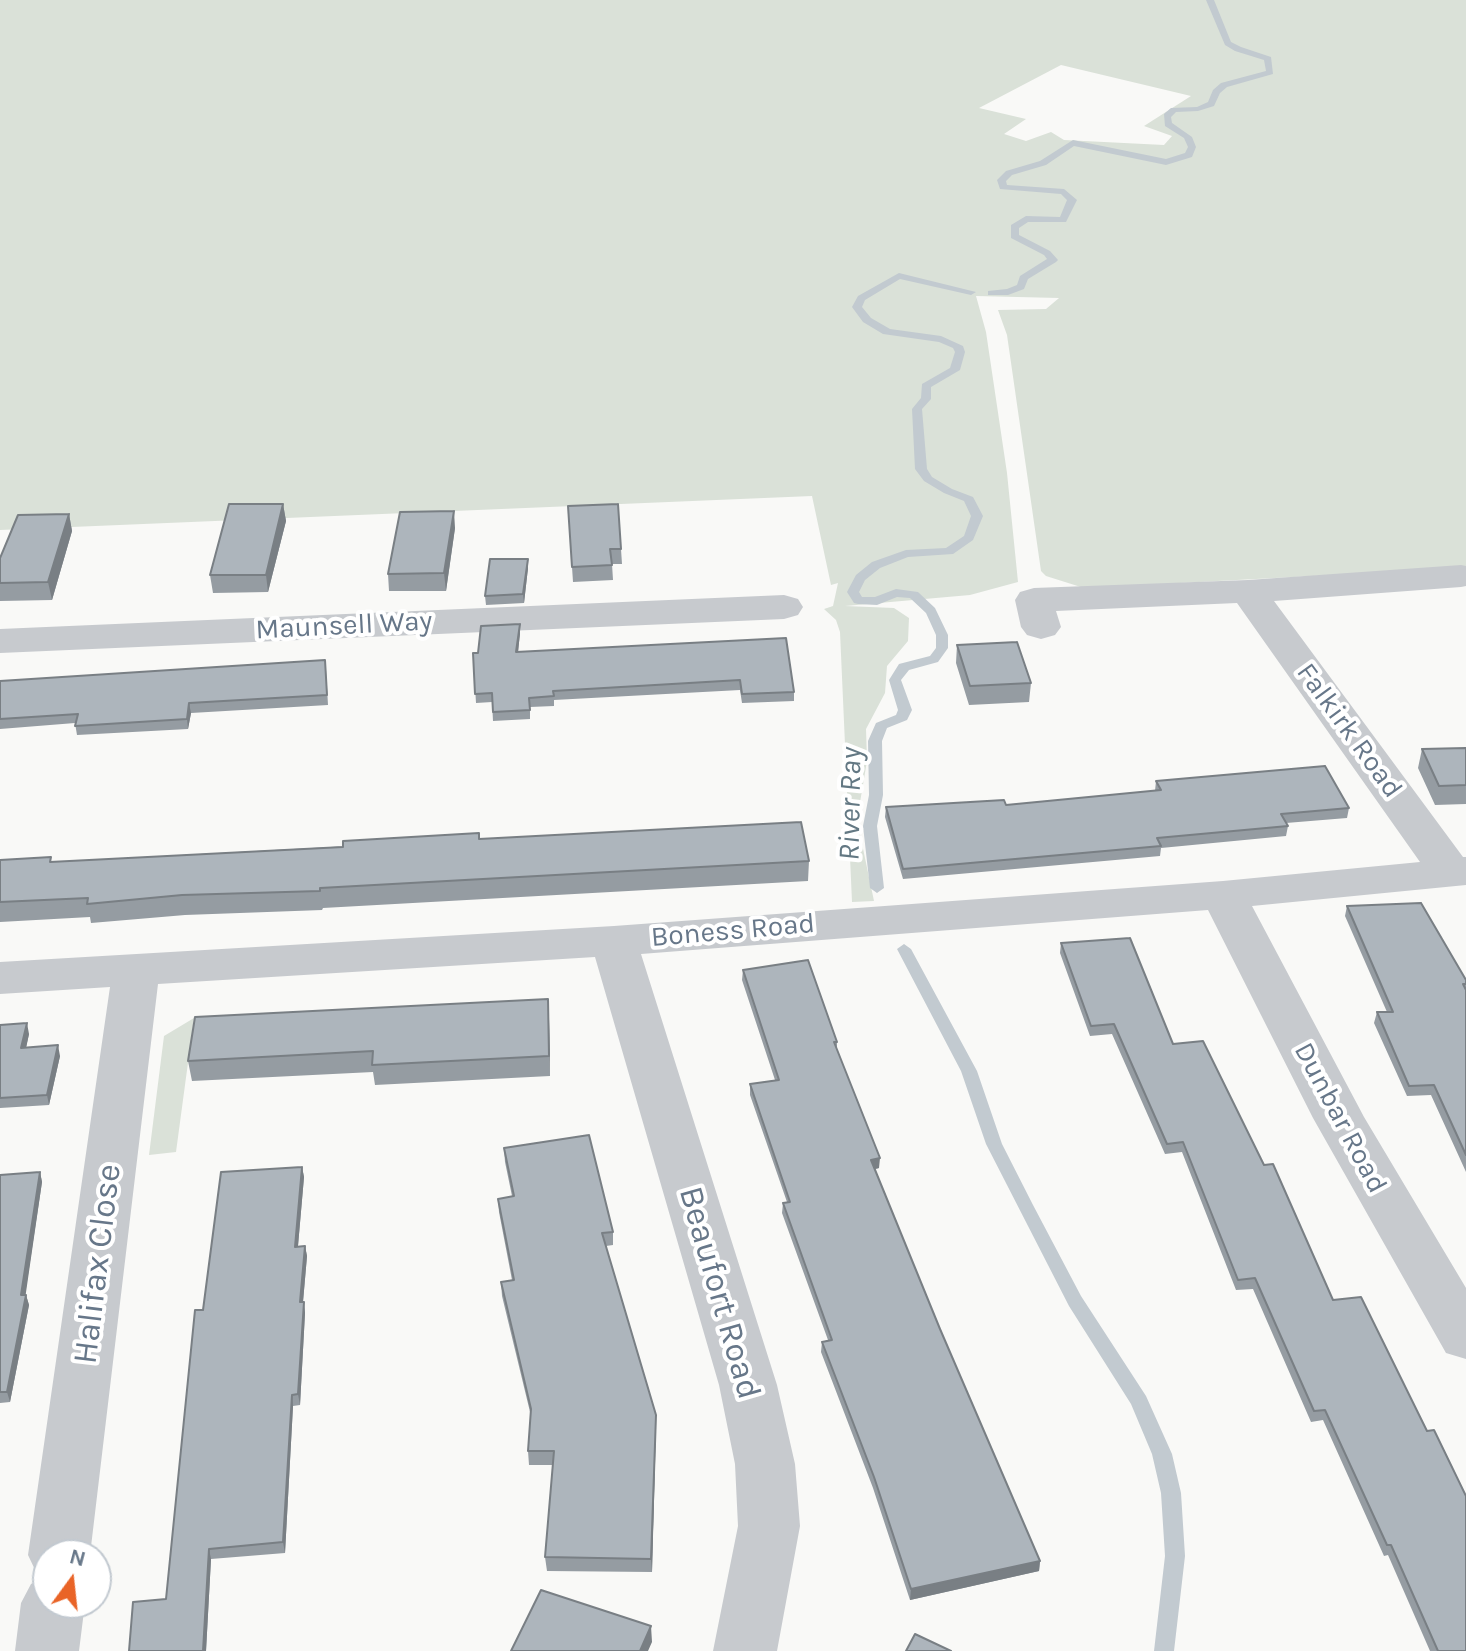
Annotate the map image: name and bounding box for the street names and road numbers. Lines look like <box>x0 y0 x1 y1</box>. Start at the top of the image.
street label: Maunsell Way <box>255 605 433 647</box>
street label: Falkirk Road <box>1289 657 1409 805</box>
street label: Boness Road <box>650 907 816 955</box>
street label: Dunbar Road <box>1286 1037 1394 1199</box>
street label: Halifax Close <box>65 1162 131 1366</box>
street label: Beaufort Road <box>669 1182 769 1404</box>

